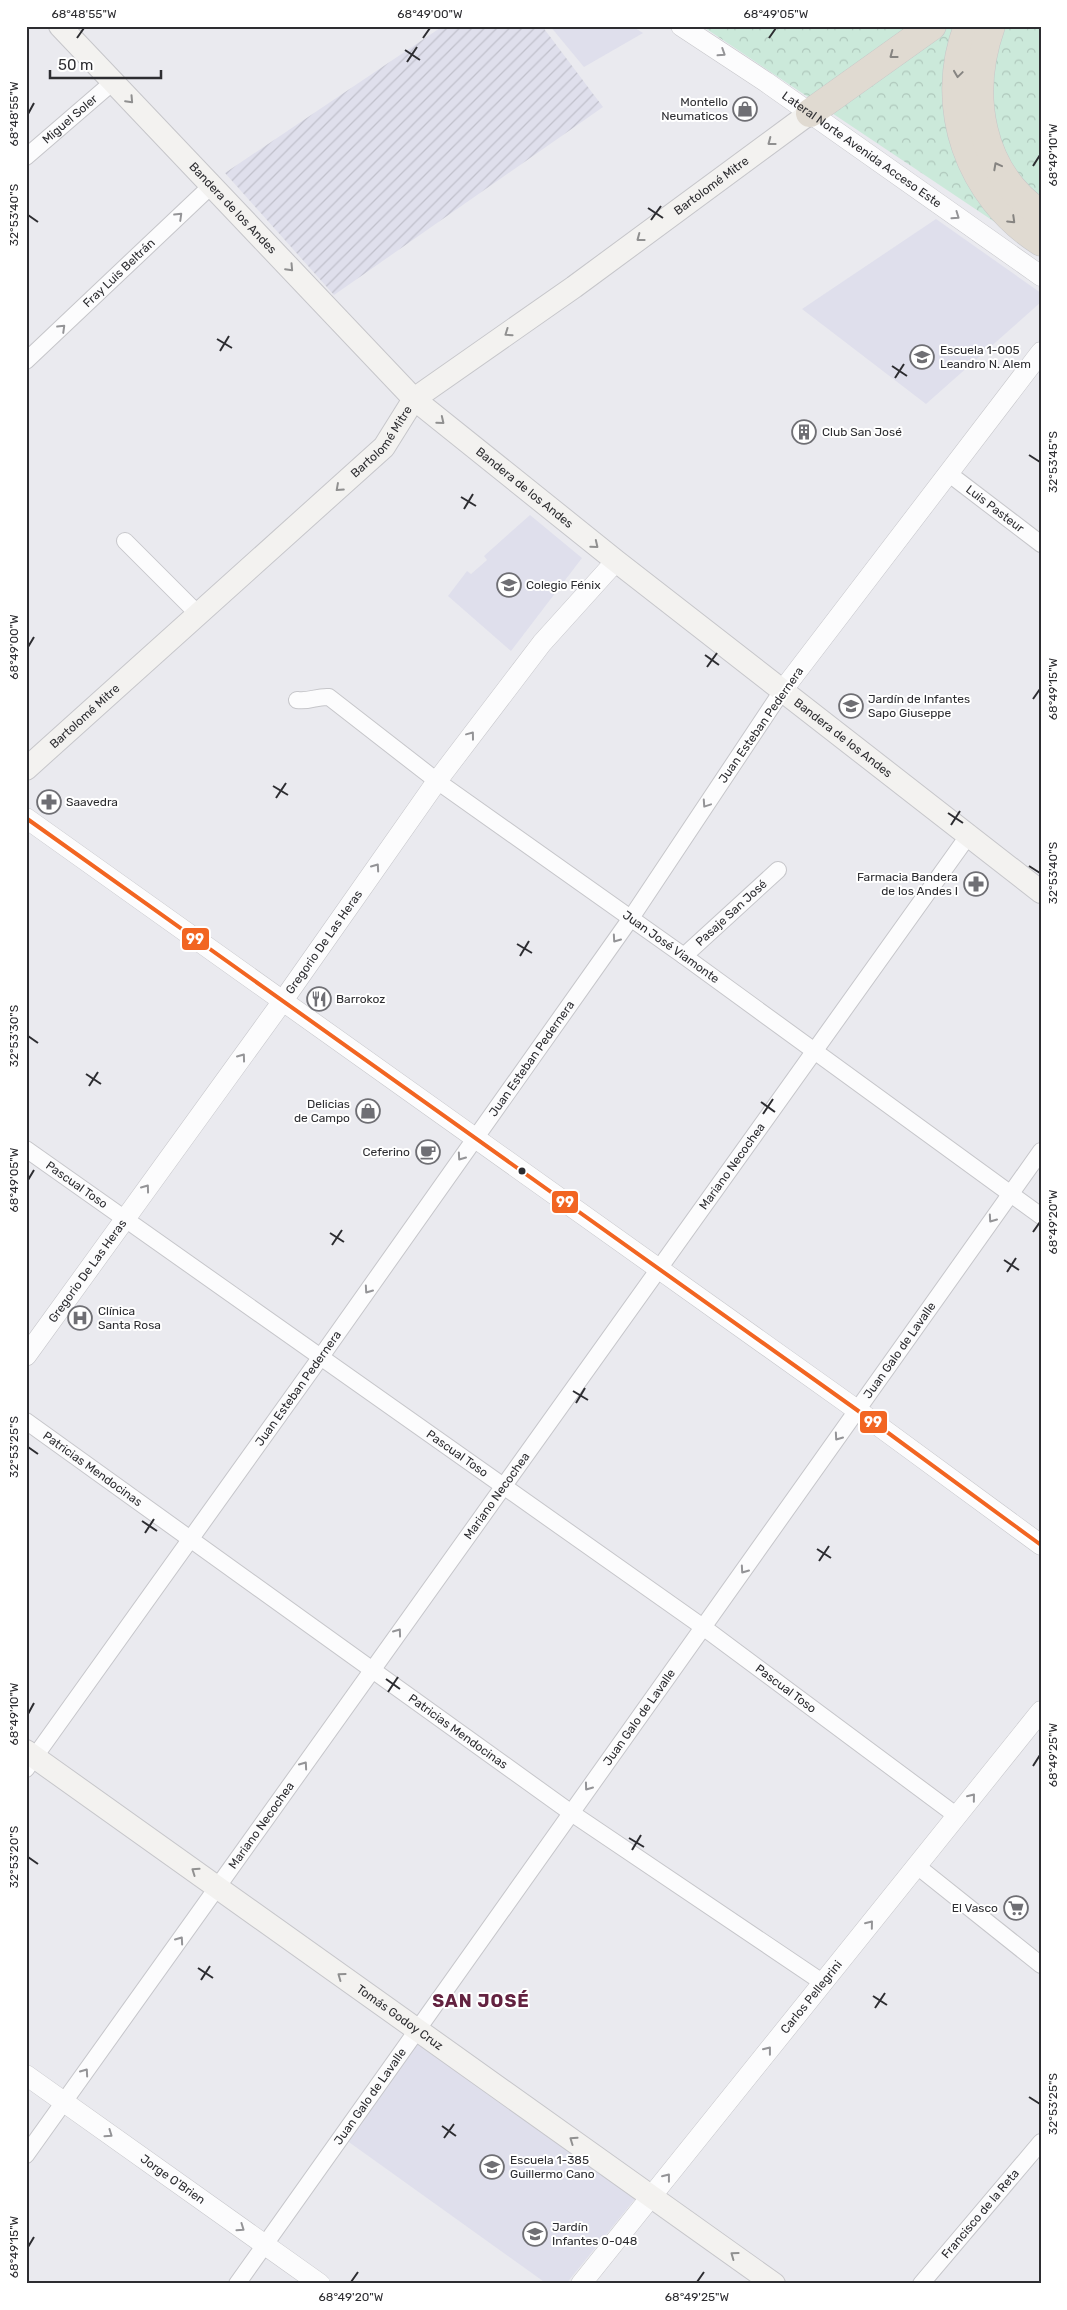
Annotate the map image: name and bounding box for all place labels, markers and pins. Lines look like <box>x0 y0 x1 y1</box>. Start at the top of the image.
place label: Montello Neumaticos <box>661 95 728 123</box>
shop icon: Montello Neumaticos <box>732 96 758 122</box>
place label: Escuela 1-005 Leandro N. Alem <box>940 343 1031 371</box>
school or university icon: Escuela 1-005 Leandro N. Alem <box>909 344 935 370</box>
building icon: Club San José <box>791 419 817 445</box>
place label: Club San José <box>822 425 902 439</box>
school or university icon: Colegio Fénix <box>496 572 522 598</box>
place label: Colegio Fénix <box>526 578 601 592</box>
place label: Jardín de Infantes Sapo Giuseppe <box>868 692 970 720</box>
school or university icon: Jardín de Infantes Sapo Giuseppe <box>838 693 864 719</box>
pharmacy icon: Saavedra <box>36 789 62 815</box>
place label: Saavedra <box>66 795 118 809</box>
place label: Farmacia Bandera de los Andes I <box>857 870 958 898</box>
pharmacy icon: Farmacia Bandera de los Andes I <box>963 871 989 897</box>
restaurant icon: Barrokoz <box>306 986 332 1012</box>
place label: Barrokoz <box>336 992 385 1006</box>
place label: Delicias de Campo <box>294 1097 350 1125</box>
shop icon: Delicias de Campo <box>355 1098 381 1124</box>
cafe icon: Ceferino <box>415 1139 441 1165</box>
place label: Ceferino <box>362 1145 410 1159</box>
unlabelled marker <box>517 1166 527 1176</box>
place label: Clínica Santa Rosa <box>98 1304 161 1332</box>
hospital icon: Clínica Santa Rosa <box>67 1305 93 1331</box>
supermarket icon: El Vasco <box>1003 1895 1029 1921</box>
place label: El Vasco <box>952 1901 998 1915</box>
place label: Escuela 1-385 Guillermo Cano <box>510 2153 595 2181</box>
school or university icon: Escuela 1-385 Guillermo Cano <box>479 2154 505 2180</box>
place label: Jardín Infantes 0-048 <box>552 2220 637 2248</box>
school or university icon: Jardín Infantes 0-048 <box>522 2221 548 2247</box>

